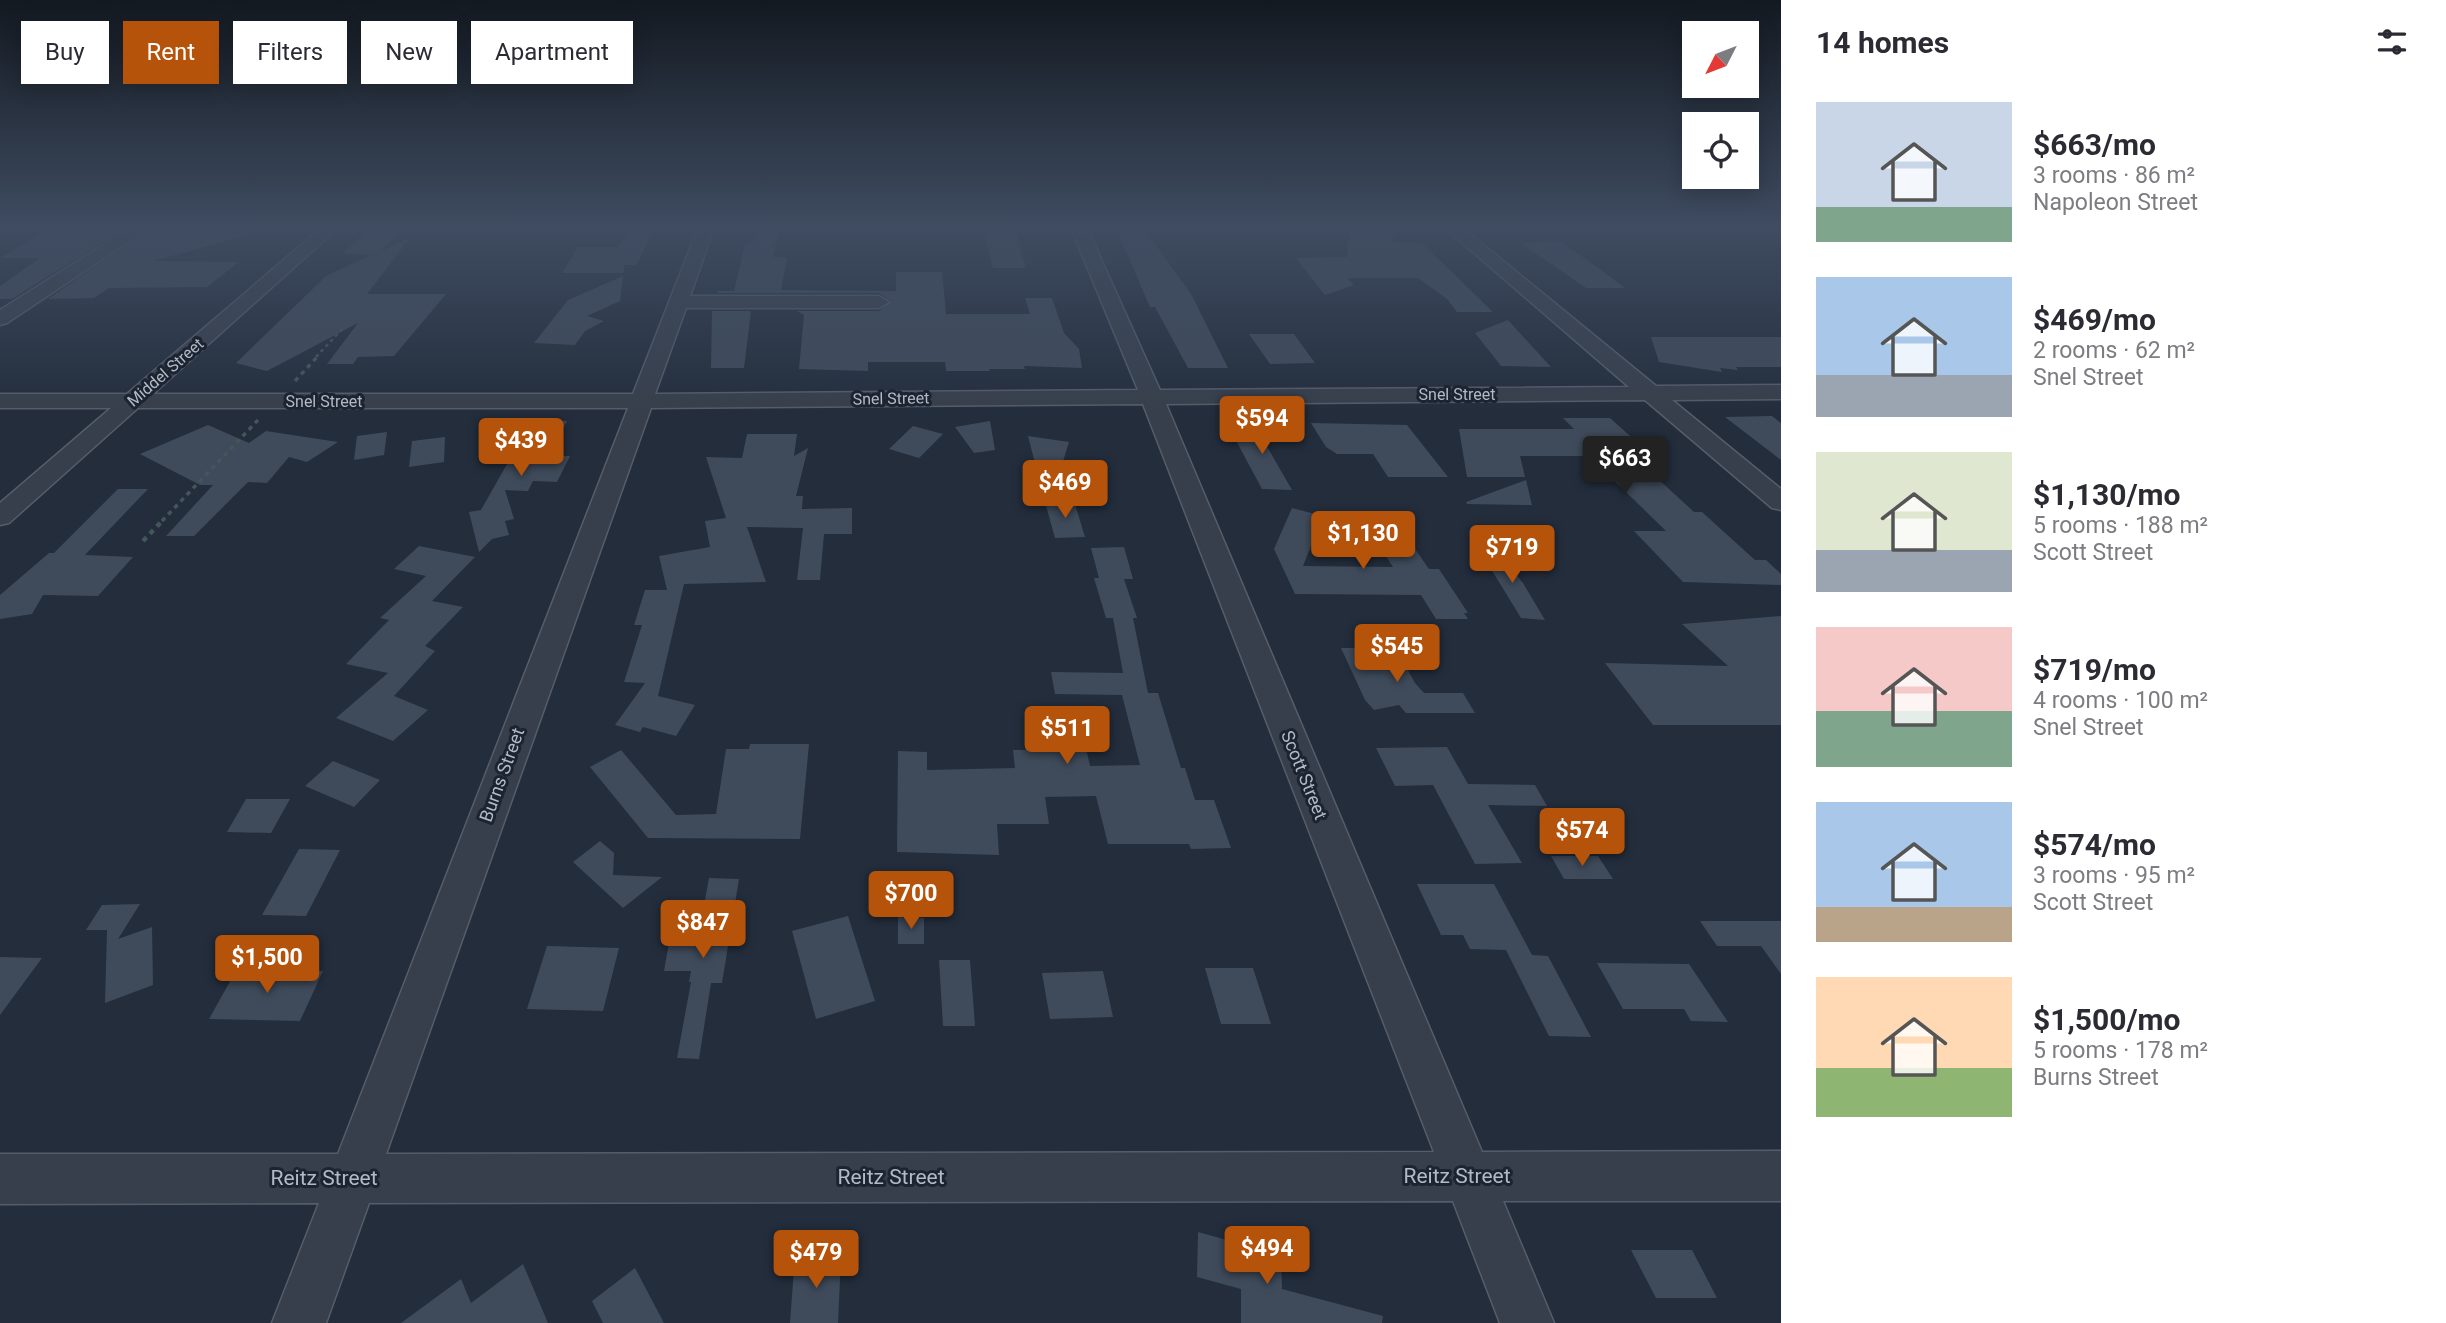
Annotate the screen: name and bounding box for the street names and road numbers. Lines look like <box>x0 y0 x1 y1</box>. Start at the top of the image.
street label: Middel Street <box>123 334 207 411</box>
street label: Snel Street <box>1419 385 1495 404</box>
street label: Snel Street <box>852 388 930 409</box>
street label: Snel Street <box>286 392 362 411</box>
street label: Burns Street <box>475 725 528 825</box>
street label: Scott Street <box>1277 727 1332 822</box>
street label: Reitz Street <box>1403 1164 1511 1188</box>
street label: Reitz Street <box>837 1165 945 1189</box>
street label: Reitz Street <box>270 1166 378 1190</box>

